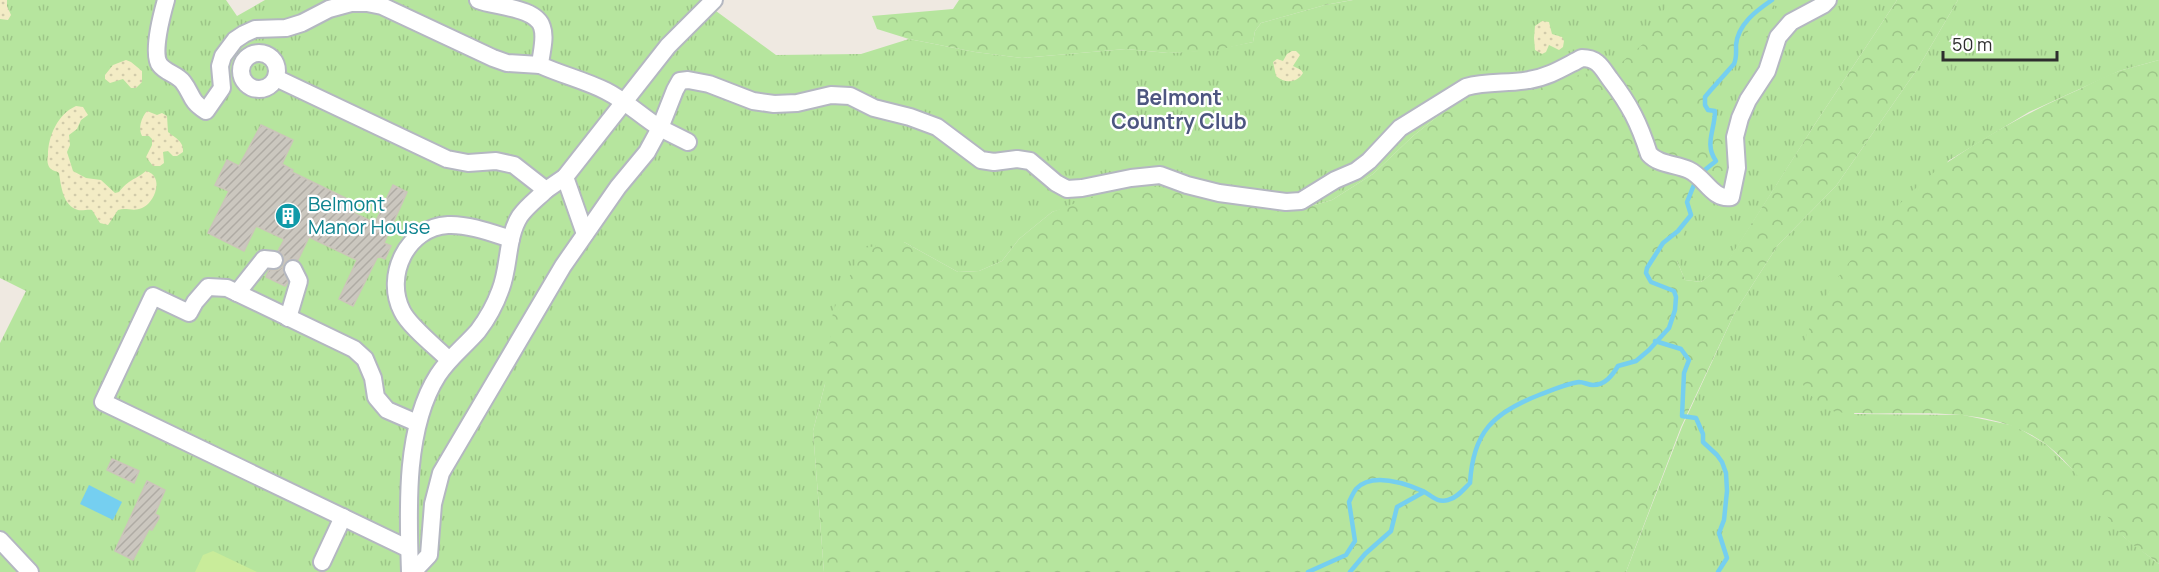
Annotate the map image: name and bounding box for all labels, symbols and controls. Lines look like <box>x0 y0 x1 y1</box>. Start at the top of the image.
scale bar <box>1943 24 2057 62</box>
text: 50 m <box>1952 32 1992 56</box>
district label: Belmont Country Club <box>1111 83 1247 135</box>
place label: Belmont Manor House <box>308 190 430 240</box>
building icon: Belmont Manor House <box>273 201 303 231</box>

